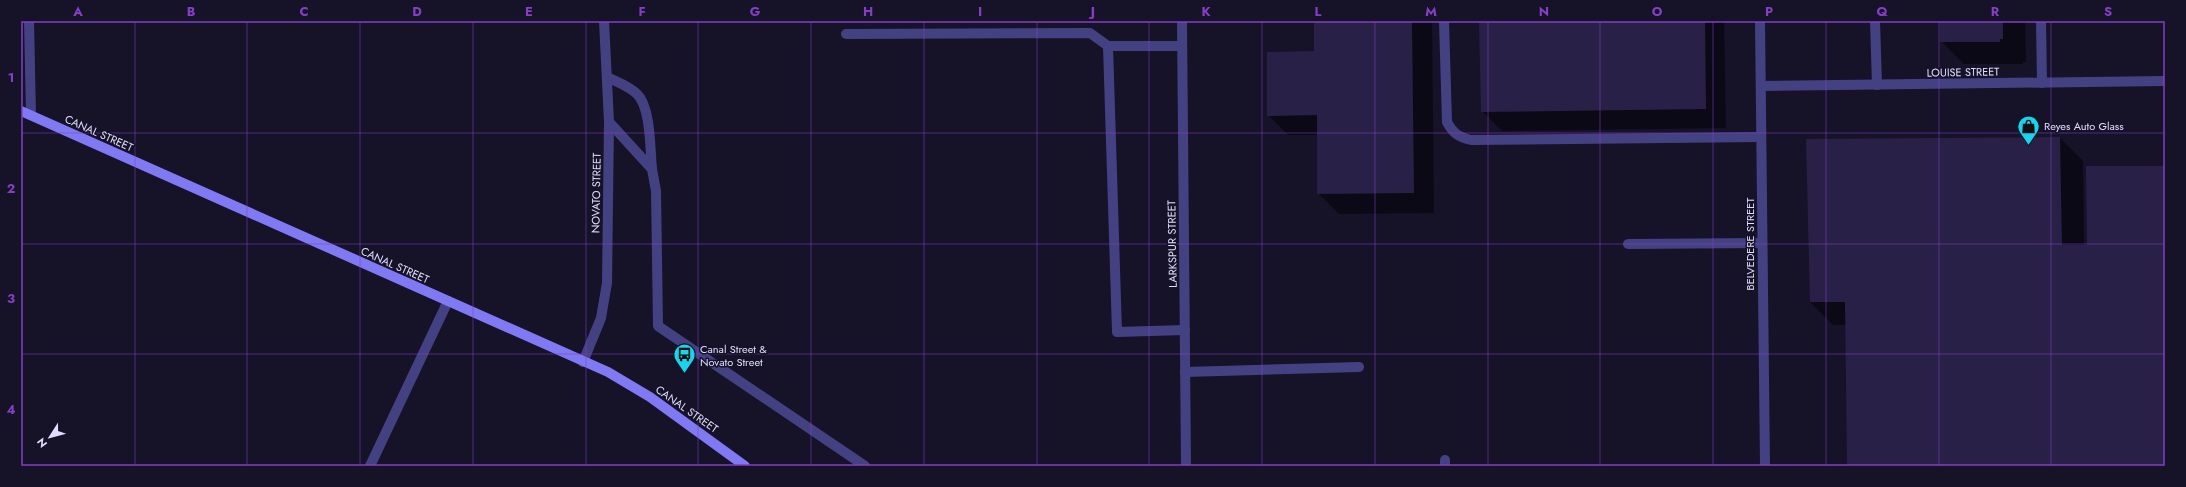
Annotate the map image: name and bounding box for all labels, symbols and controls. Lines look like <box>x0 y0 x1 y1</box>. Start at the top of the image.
text: A <box>72 2 83 21</box>
text: B <box>187 2 196 21</box>
text: C <box>299 2 309 21</box>
text: D <box>412 2 422 21</box>
text: E <box>525 2 533 21</box>
text: F <box>638 2 646 21</box>
text: G <box>750 2 761 21</box>
text: H <box>863 2 873 21</box>
text: I <box>978 2 982 21</box>
text: J <box>1088 2 1095 21</box>
text: K <box>1201 2 1211 21</box>
text: L <box>1315 2 1322 21</box>
text: M <box>1425 2 1437 21</box>
text: N <box>1539 2 1549 21</box>
text: O <box>1652 2 1663 21</box>
text: P <box>1765 2 1773 21</box>
text: Q <box>1876 2 1888 21</box>
text: R <box>1991 2 2000 21</box>
text: S <box>2104 2 2112 21</box>
street label: LOUISE STREET <box>1926 63 2000 81</box>
text: 1 <box>8 68 14 87</box>
street label: CANAL STREET <box>62 111 136 155</box>
shop icon: Reyes Auto Glass <box>2016 113 2042 146</box>
place label: Reyes Auto Glass <box>2044 118 2124 134</box>
street label: NOVATO STREET <box>587 153 605 233</box>
text: 2 <box>7 179 15 198</box>
street label: BELVEDERE STREET <box>1742 198 1758 290</box>
street label: LARKSPUR STREET <box>1163 200 1181 288</box>
street label: CANAL STREET <box>358 243 432 287</box>
text: 3 <box>7 289 15 308</box>
place label: Canal Street & Novato Street <box>700 341 767 370</box>
bus stop icon: Canal Street & Novato Street <box>672 342 698 375</box>
street label: CANAL STREET <box>652 381 722 437</box>
text: 4 <box>6 400 16 419</box>
north arrow <box>30 417 70 457</box>
text: N <box>33 435 51 451</box>

